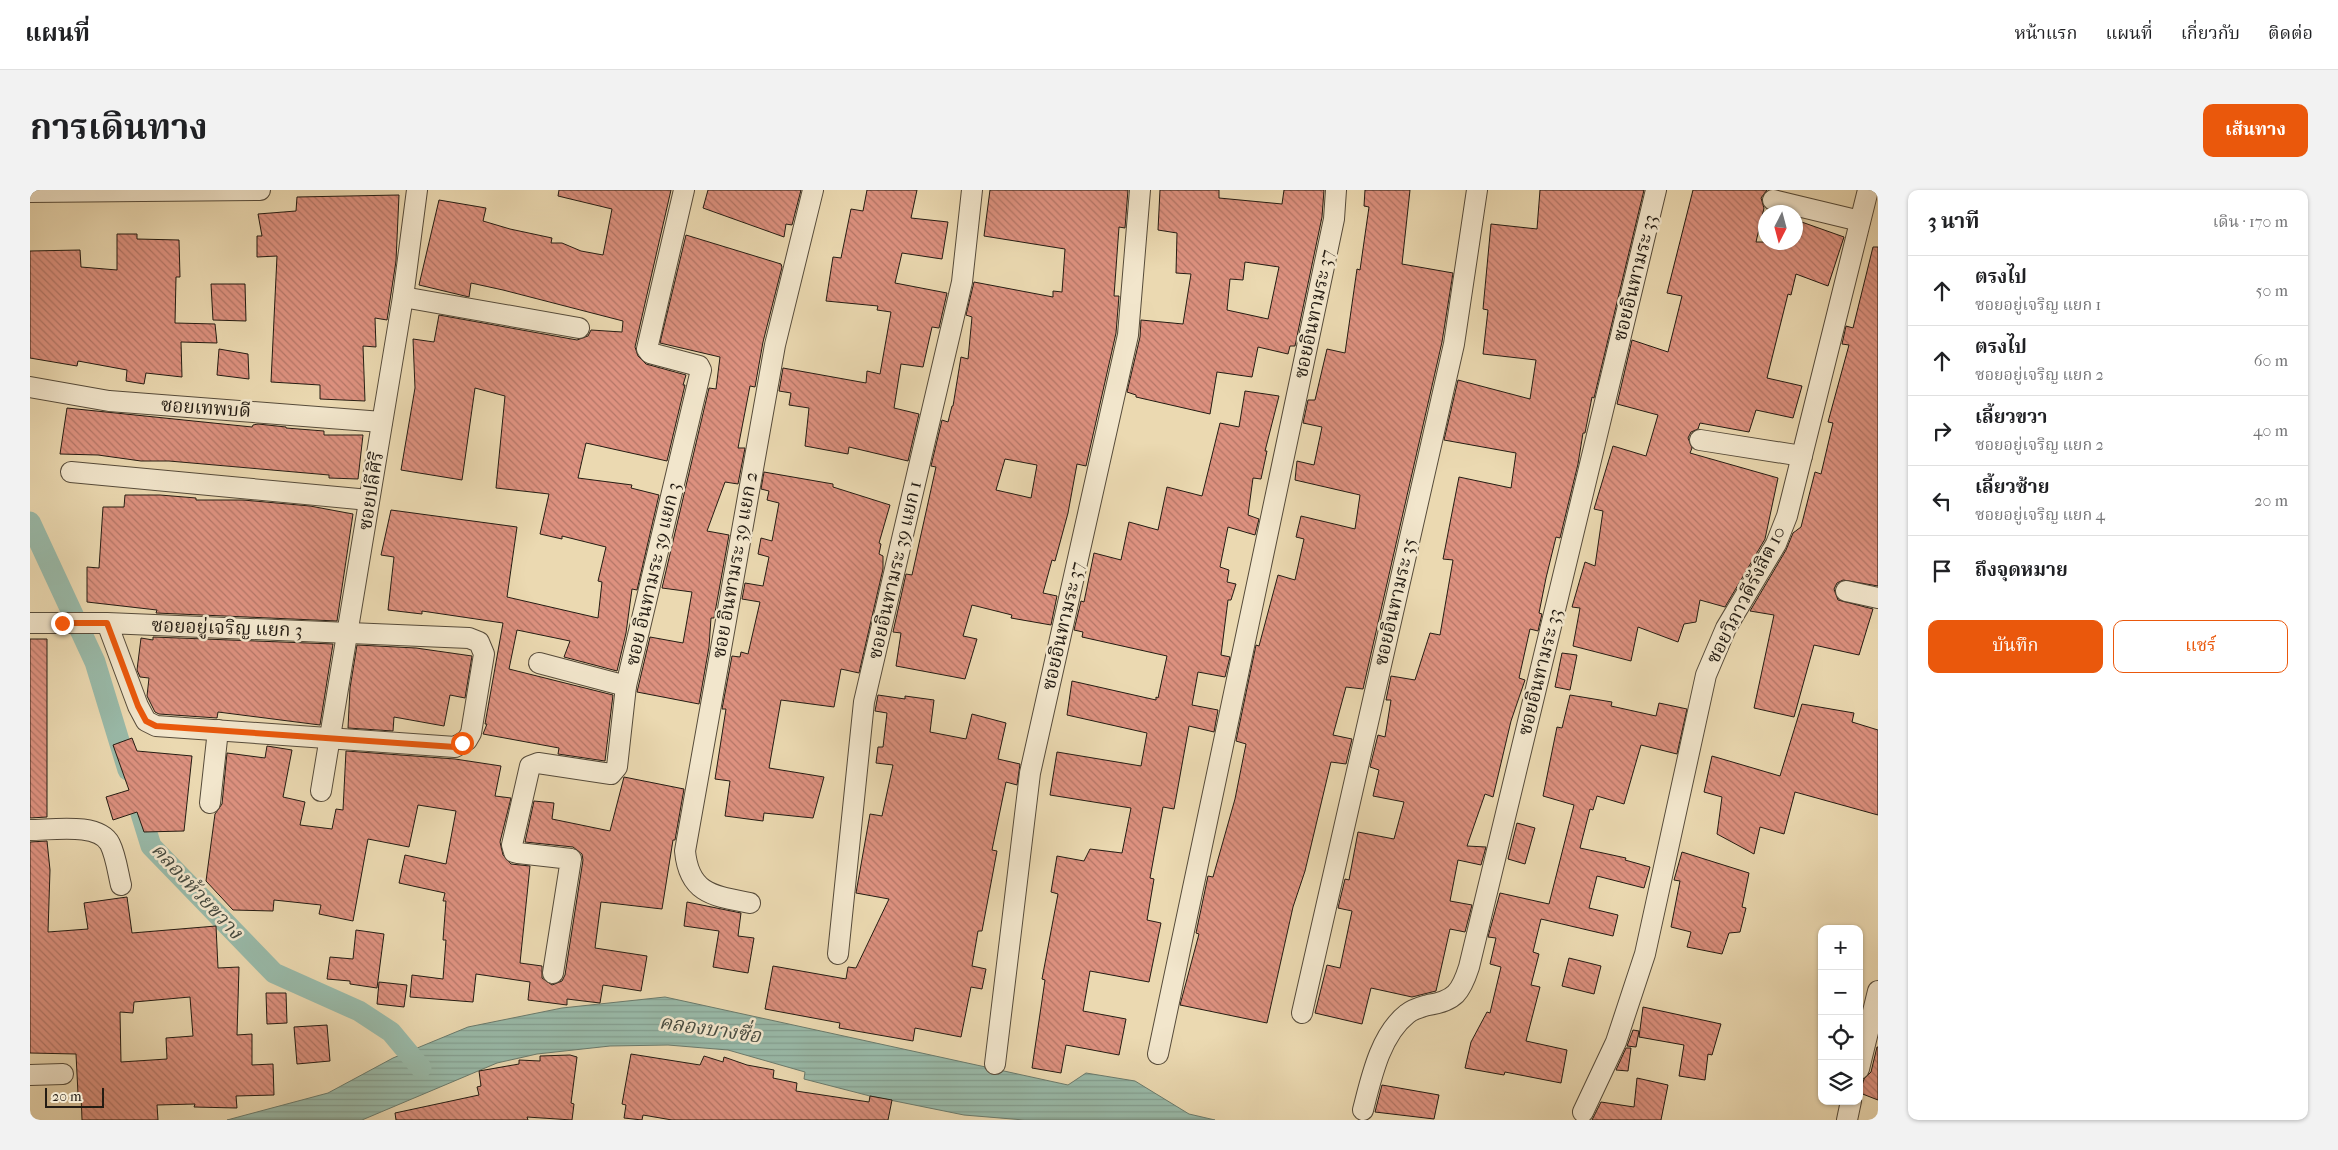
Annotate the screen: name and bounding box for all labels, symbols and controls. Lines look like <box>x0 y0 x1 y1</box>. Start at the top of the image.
text: แผนที่ <box>25 19 90 47</box>
text: หน้าแรก <box>2014 23 2077 44</box>
text: แผนที่ <box>2105 23 2153 44</box>
text: เกี่ยวกับ <box>2181 23 2240 44</box>
text: ติดต่อ <box>2268 23 2313 44</box>
button: เส้นทาง <box>2203 104 2308 157</box>
text: การเดินทาง <box>30 107 208 148</box>
north arrow <box>1758 205 1803 250</box>
text: 3 นาที <box>1928 209 1980 233</box>
street label: ซอยอินทามระ 33 <box>1609 212 1661 344</box>
text: เดิน · 170 m <box>2213 212 2288 231</box>
street label: ซอยอินทามระ 37 <box>1290 248 1338 380</box>
text: ตรงไป <box>1975 266 2027 288</box>
icon: ahead <box>1928 277 1956 305</box>
text: 50 m <box>2256 281 2288 300</box>
text: ซอยอยู่เจริญ แยก 1 <box>1975 295 2101 314</box>
text: ตรงไป <box>1975 336 2027 358</box>
icon: ahead <box>1928 347 1956 375</box>
text: 60 m <box>2254 351 2288 370</box>
text: ซอยอยู่เจริญ แยก 2 <box>1975 365 2104 384</box>
street label: ซอยเทพบดี <box>160 394 252 422</box>
text: เลี้ยวขวา <box>1975 406 2047 428</box>
icon: right <box>1928 417 1956 445</box>
text: 40 m <box>2253 421 2288 440</box>
text: ซอยอยู่เจริญ แยก 2 <box>1975 435 2104 454</box>
street label: ซอยปลีศิริ <box>354 450 388 532</box>
street label: ซอย อินทามระ 39 แยก 2 <box>708 470 762 660</box>
text: เลี้ยวซ้าย <box>1975 476 2049 498</box>
street label: ซอยอินทามระ 39 แยก 1 <box>864 479 926 661</box>
street label: ซอย อินทามระ 39 แยก 3 <box>621 480 685 668</box>
icon: left <box>1928 487 1956 515</box>
text: 20 m <box>2254 491 2288 510</box>
text: ซอยอยู่เจริญ แยก 4 <box>1975 505 2105 524</box>
street label: ซอยวิภาวดีรังสิต 10 <box>1702 523 1790 667</box>
street label: ซอยอินทามระ 35 <box>1370 536 1420 668</box>
icon: arrive <box>1928 557 1956 585</box>
text: ถึงจุดหมาย <box>1975 559 2068 581</box>
street label: ซอยอินทามระ 37 <box>1038 560 1088 692</box>
street label: ซอยอินทามระ 33 <box>1514 606 1566 738</box>
route end <box>51 612 74 635</box>
street label: ซอยอยู่เจริญ แยก 3 <box>151 614 303 643</box>
button: บันทึก <box>1928 620 2103 673</box>
button: แชร์ <box>2113 620 2288 673</box>
route start <box>451 732 474 755</box>
water label: คลองห้วยขวาง <box>147 838 248 944</box>
map controls <box>1818 925 1863 1105</box>
button: + <box>1818 925 1863 970</box>
button: − <box>1818 970 1863 1015</box>
water label: คลองบางซื่อ <box>658 1007 764 1048</box>
button: locate <box>1818 1015 1863 1060</box>
button: layers <box>1818 1060 1863 1105</box>
scale bar <box>45 1085 104 1108</box>
text: 20 m <box>52 1088 82 1105</box>

